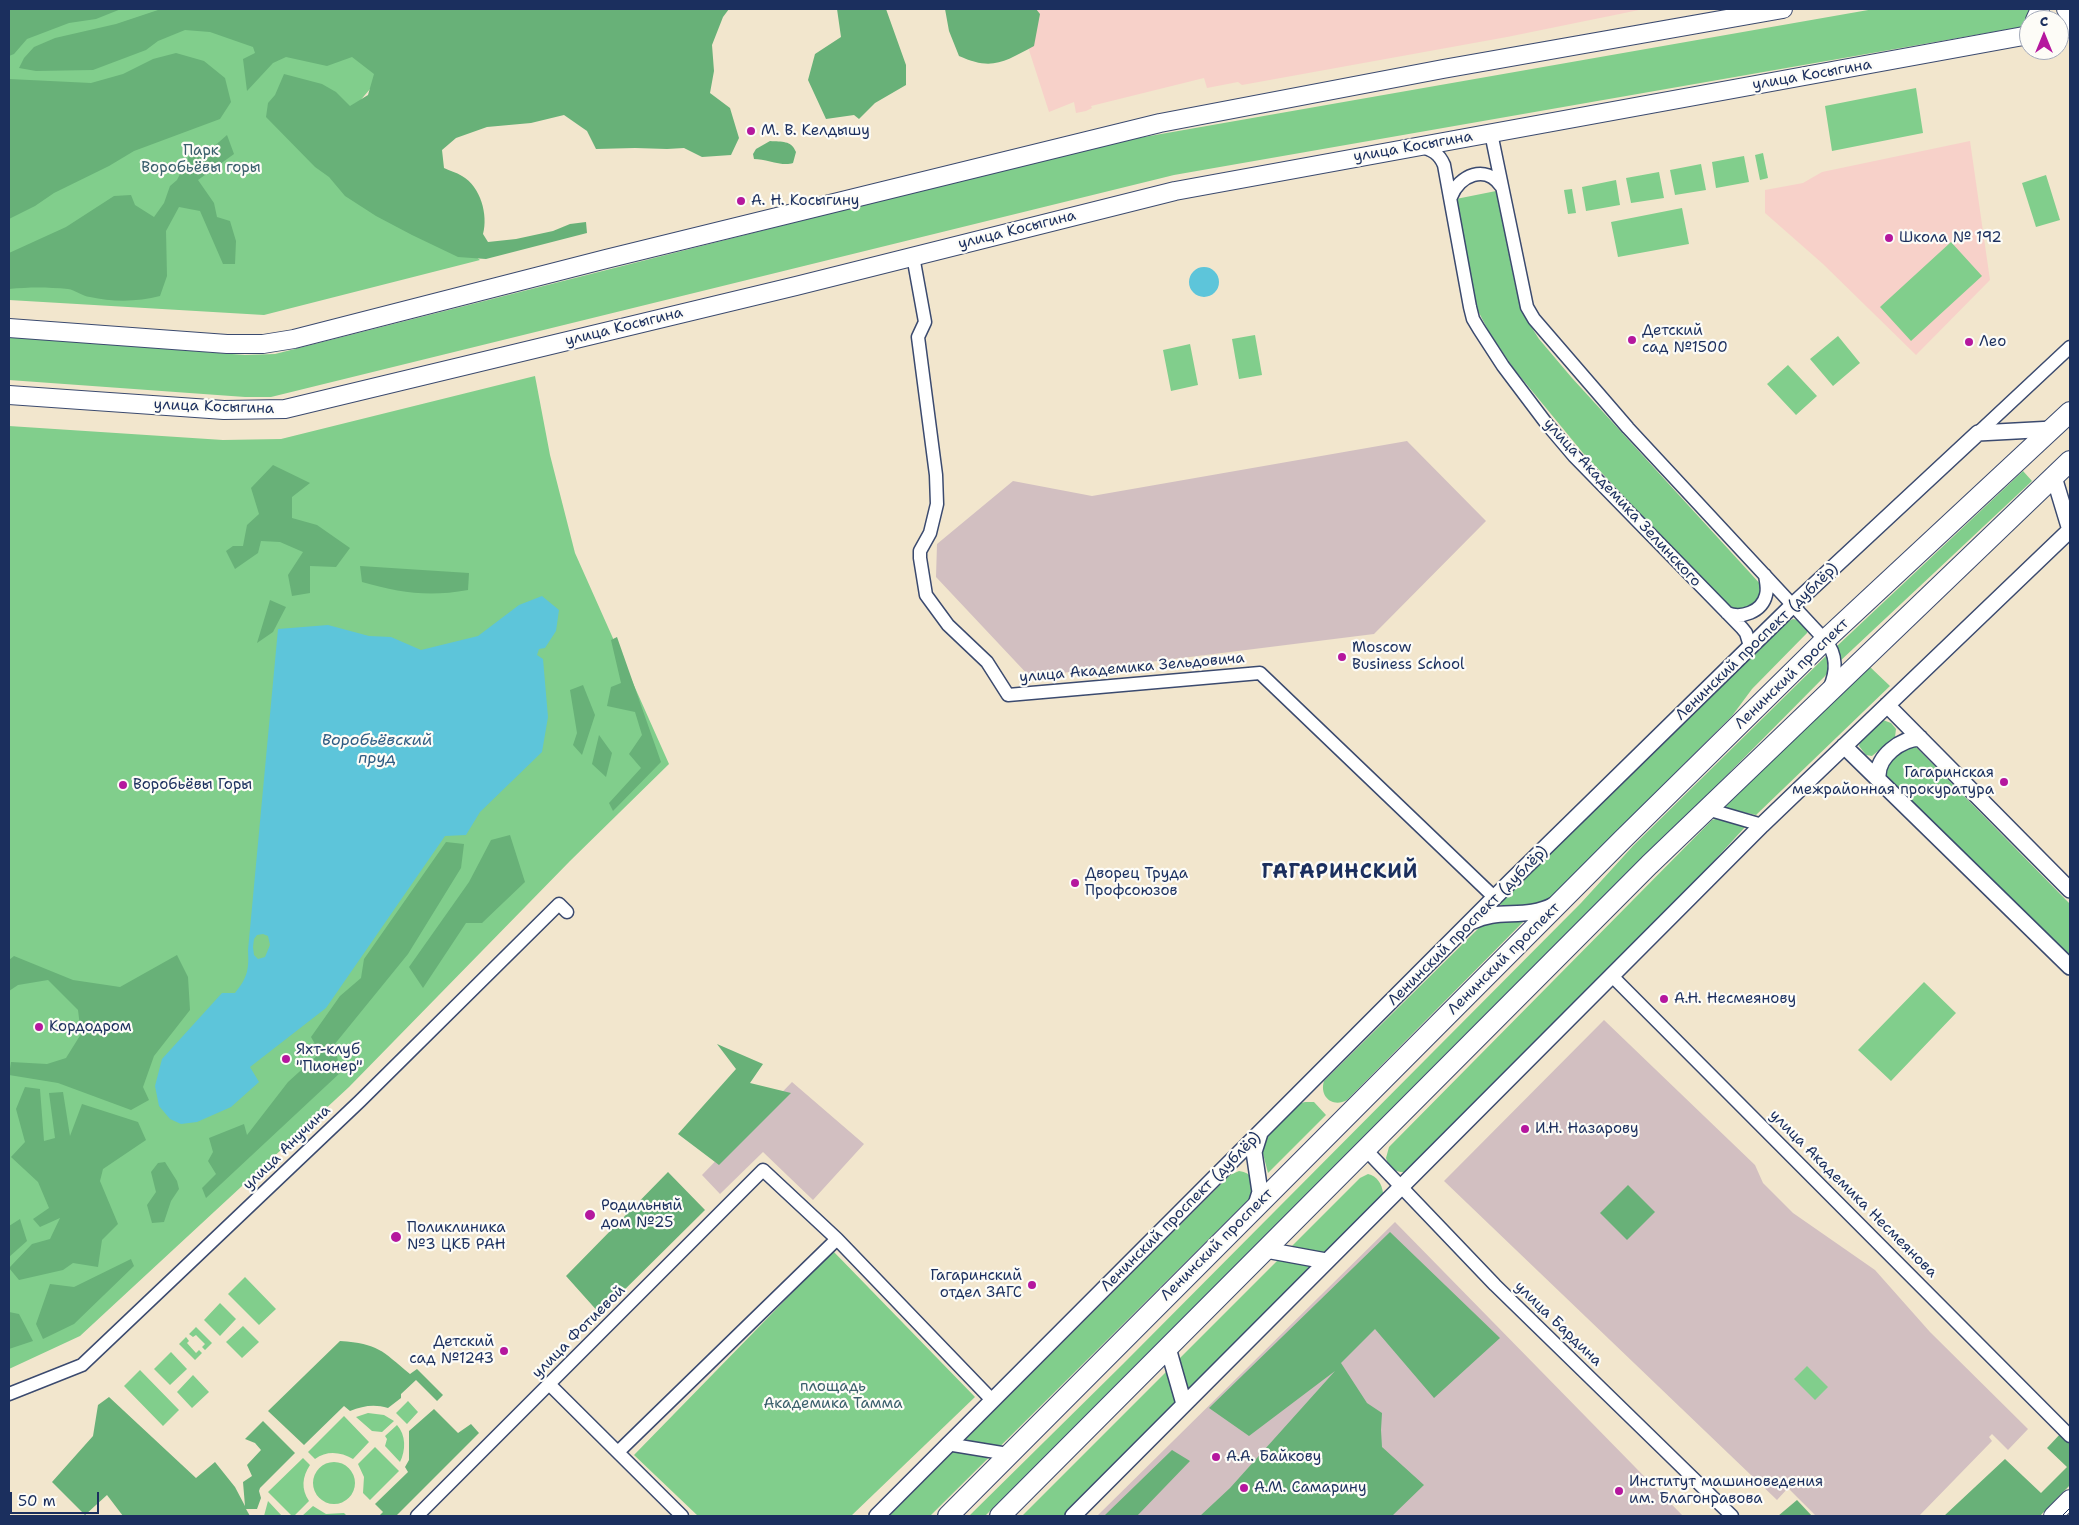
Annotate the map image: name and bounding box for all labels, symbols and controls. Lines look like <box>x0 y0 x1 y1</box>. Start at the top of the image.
north arrow <box>2019 10 2069 60</box>
text: С <box>2040 12 2048 30</box>
street label: улица Косыгина <box>1751 56 1873 94</box>
place label: М. В. Келдышу <box>761 122 870 140</box>
marker: М. В. Келдышу <box>745 125 757 137</box>
street label: улица Косыгина <box>1352 128 1474 166</box>
park label: Парк Воробьёвы горы <box>141 142 261 177</box>
place label: А. Н. Косыгину <box>751 192 859 210</box>
marker: А. Н. Косыгину <box>735 195 747 207</box>
street label: улица Косыгина <box>956 207 1078 253</box>
place label: Школа № 192 <box>1899 229 2002 247</box>
marker: Школа № 192 <box>1883 232 1895 244</box>
street label: улица Косыгина <box>563 304 685 350</box>
place label: Детский сад №1500 <box>1642 322 1728 357</box>
place label: Лео <box>1979 333 2006 351</box>
marker: Детский сад №1500 <box>1626 334 1638 346</box>
marker: Лео <box>1963 336 1975 348</box>
street label: улица Косыгина <box>153 396 275 418</box>
street label: улица Академика Зелинского <box>1539 415 1705 591</box>
street label: Ленинский проспект (дублёр) <box>1672 560 1842 724</box>
street label: Ленинский проспект <box>1731 615 1853 733</box>
place label: Moscow Business School <box>1352 639 1465 674</box>
street label: улица Академика Зельдовича <box>1019 649 1245 687</box>
marker: Moscow Business School <box>1336 651 1348 663</box>
water label: Воробьёвский пруд <box>322 731 432 769</box>
place label: Гагаринская межрайонная прокуратура <box>1792 764 1994 799</box>
place label: Воробьёвы Горы <box>133 776 252 794</box>
marker: Гагаринская межрайонная прокуратура <box>1998 776 2010 788</box>
marker: Воробьёвы Горы <box>117 779 129 791</box>
street label: Ленинский проспект (дублёр) <box>1384 842 1552 1010</box>
district label: ГАГАРИНСКИЙ <box>1260 861 1420 885</box>
place label: Дворец Труда Профсоюзов <box>1085 865 1188 900</box>
marker: Дворец Труда Профсоюзов <box>1069 877 1081 889</box>
street label: Ленинский проспект <box>1444 899 1564 1019</box>
place label: А.Н. Несмеянову <box>1674 990 1796 1008</box>
marker: А.Н. Несмеянову <box>1658 993 1670 1005</box>
place label: Кордодром <box>49 1018 132 1036</box>
marker: Кордодром <box>33 1021 45 1033</box>
place label: Яхт-клуб "Пионер" <box>296 1041 363 1076</box>
marker: Яхт-клуб "Пионер" <box>280 1053 292 1065</box>
street label: улица Анучина <box>240 1102 334 1194</box>
street label: улица Академика Несмеянова <box>1765 1106 1941 1282</box>
place label: И.Н. Назарову <box>1535 1120 1639 1138</box>
marker: И.Н. Назарову <box>1519 1123 1531 1135</box>
street label: Ленинский проспект (дублёр) <box>1097 1128 1265 1296</box>
street label: Ленинский проспект <box>1157 1185 1277 1305</box>
place label: Родильный дом №25 <box>601 1197 682 1232</box>
marker: Родильный дом №25 <box>583 1208 597 1222</box>
place label: Поликлиника №3 ЦКБ РАН <box>407 1219 506 1254</box>
marker: Поликлиника №3 ЦКБ РАН <box>389 1230 403 1244</box>
place label: Гагаринский отдел ЗАГС <box>930 1267 1022 1302</box>
street label: улица Бардина <box>1510 1278 1606 1370</box>
marker: Гагаринский отдел ЗАГС <box>1026 1279 1038 1291</box>
street label: улица Фотиевой <box>529 1282 629 1382</box>
place label: Детский сад №1243 <box>409 1333 494 1368</box>
marker: Детский сад №1243 <box>498 1345 510 1357</box>
park label: площадь Академика Тамма <box>763 1378 903 1413</box>
place label: А.А. Байкову <box>1226 1448 1321 1466</box>
marker: А.А. Байкову <box>1210 1451 1222 1463</box>
place label: Институт машиноведения им. Благонравова <box>1629 1473 1823 1508</box>
place label: А.М. Самарину <box>1254 1479 1367 1497</box>
scale bar <box>12 1482 101 1514</box>
marker: А.М. Самарину <box>1238 1482 1250 1494</box>
marker: Институт машиноведения им. Благонравова <box>1613 1485 1625 1497</box>
text: 50 m <box>18 1491 56 1511</box>

